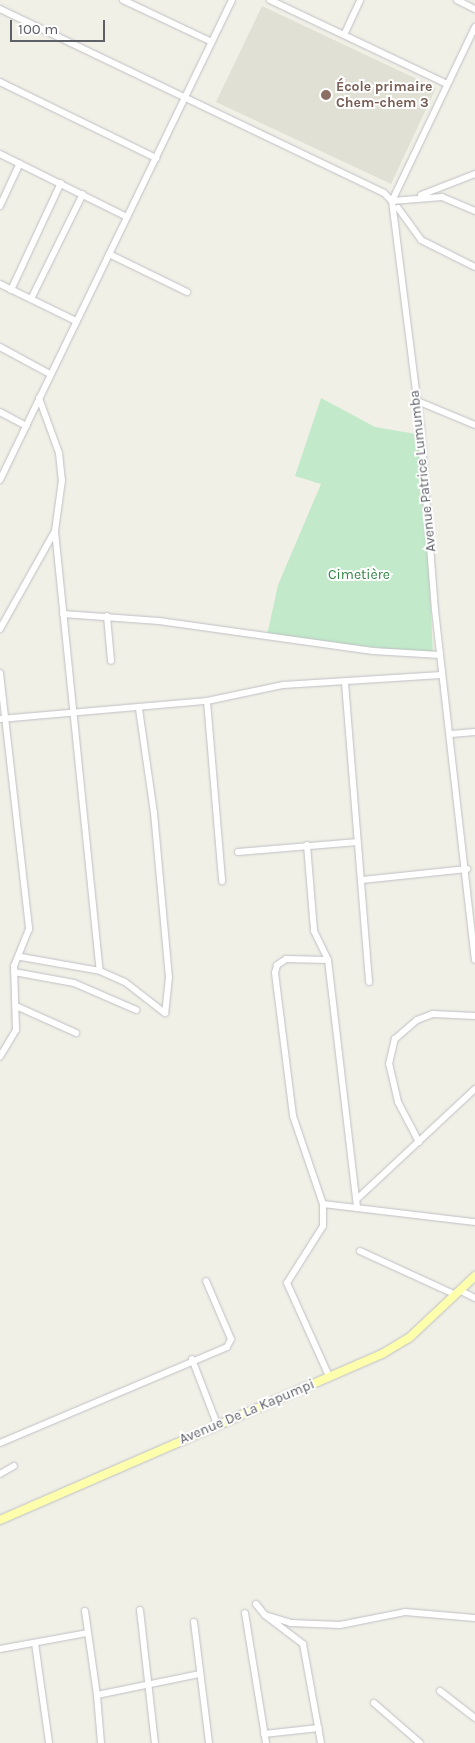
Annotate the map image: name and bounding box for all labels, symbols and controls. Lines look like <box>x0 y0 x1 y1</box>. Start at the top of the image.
scale bar <box>12 10 108 42</box>
text: 100 m <box>18 20 58 38</box>
place label: École primaire Chem-chem 3 <box>336 79 432 111</box>
marker: École primaire Chem-chem 3 <box>320 89 332 101</box>
street label: Avenue Patrice Lumumba <box>406 389 440 553</box>
park label: Cimetière <box>328 567 390 583</box>
street label: Avenue De La Kapumpi <box>177 1376 317 1448</box>

